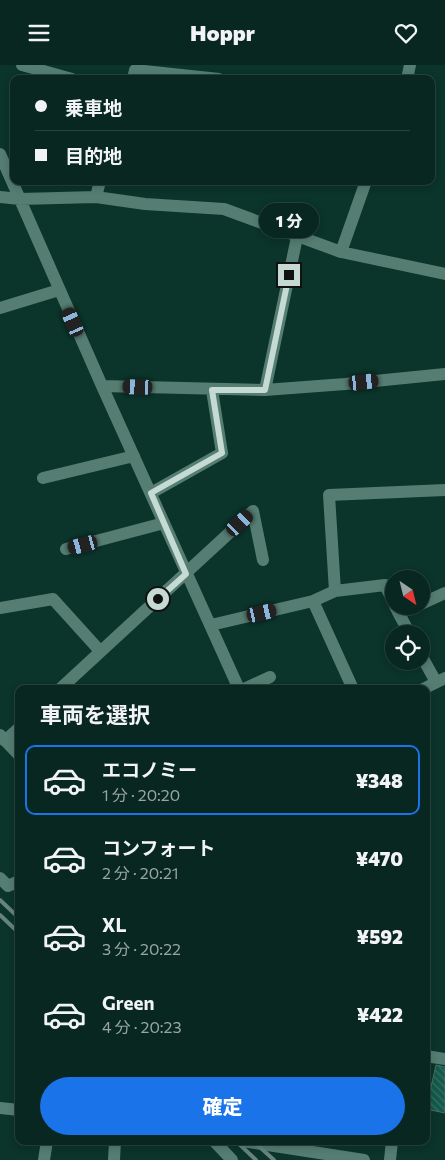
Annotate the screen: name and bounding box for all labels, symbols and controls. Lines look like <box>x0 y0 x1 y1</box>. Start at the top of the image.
icon: menu <box>25 19 53 47</box>
text: Hoppr <box>190 19 255 46</box>
icon: heart <box>392 19 420 47</box>
text: 乗車地 <box>65 96 122 119</box>
text: 目的地 <box>65 144 122 167</box>
callout: 1 分 <box>259 203 319 237</box>
text: 1 分 <box>276 211 302 230</box>
route end <box>278 264 300 286</box>
car <box>60 305 85 339</box>
car <box>348 373 379 391</box>
car <box>122 379 153 395</box>
car <box>223 507 256 539</box>
car <box>66 534 99 556</box>
north arrow <box>385 570 430 615</box>
map controls <box>385 570 430 670</box>
route start <box>147 588 169 610</box>
car <box>245 602 278 624</box>
button: locate <box>385 625 430 670</box>
text: 車両を選択 <box>40 701 150 728</box>
icon: car <box>42 758 87 803</box>
text: エコノミー <box>102 758 197 781</box>
text: ¥348 <box>356 769 403 792</box>
text: 1 分 · 20:20 <box>102 785 180 804</box>
icon: car <box>42 836 87 881</box>
text: コンフォート <box>102 836 215 859</box>
text: ¥470 <box>356 847 403 870</box>
text: 2 分 · 20:21 <box>102 863 179 882</box>
text: XL <box>102 913 127 936</box>
icon: car <box>42 914 87 959</box>
text: ¥592 <box>357 925 403 948</box>
text: 3 分 · 20:22 <box>102 939 181 958</box>
text: Green <box>102 991 154 1014</box>
icon: car <box>42 992 87 1037</box>
text: ¥422 <box>357 1003 403 1026</box>
text: 4 分 · 20:23 <box>102 1017 182 1036</box>
button: 確定 <box>40 1077 405 1135</box>

